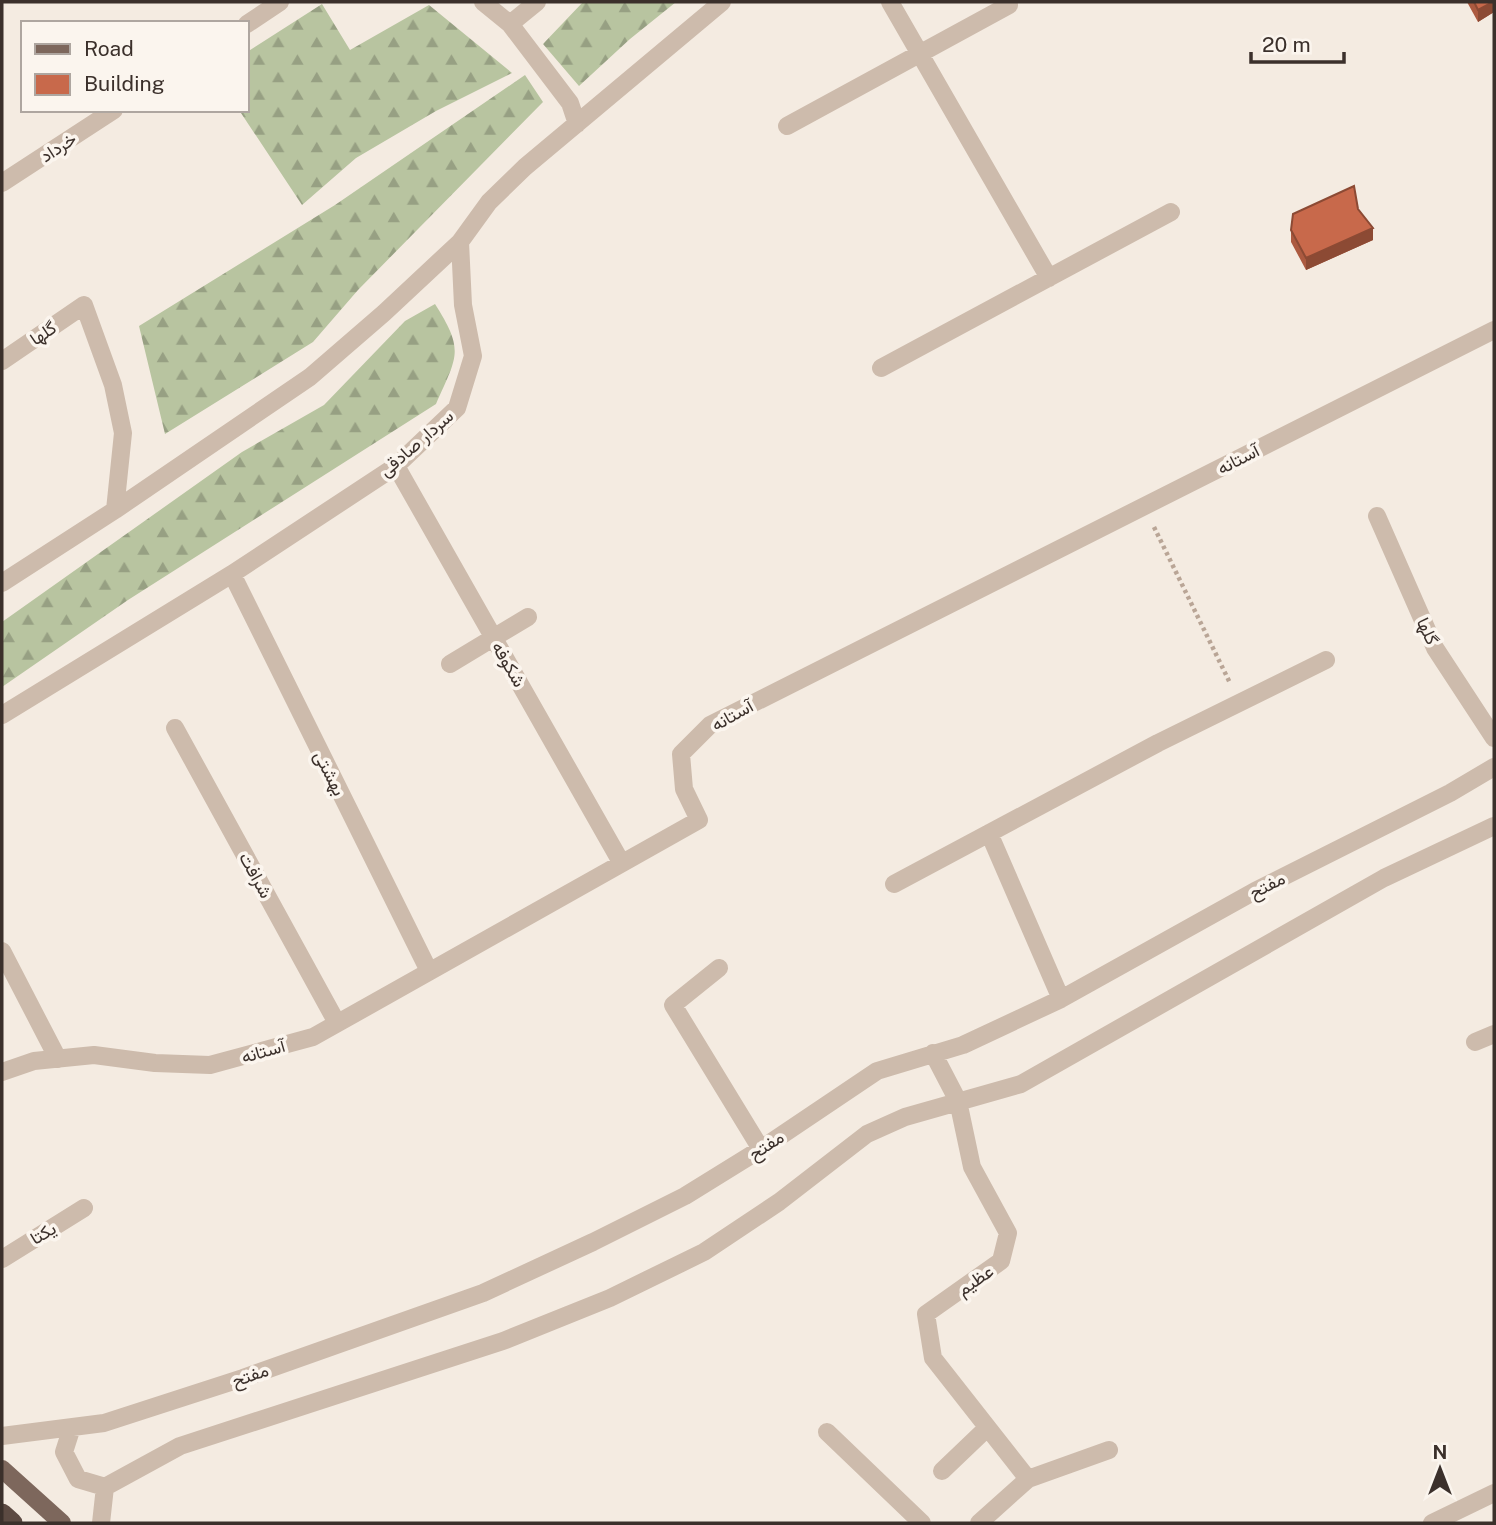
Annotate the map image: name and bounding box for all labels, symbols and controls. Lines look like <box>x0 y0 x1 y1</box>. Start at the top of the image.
legend <box>21 21 248 112</box>
scale bar <box>1251 21 1344 65</box>
text: 20 m <box>1262 32 1311 57</box>
text: Road <box>84 36 134 61</box>
text: Building <box>84 71 165 96</box>
street label: خرداد <box>36 128 81 167</box>
street label: گلها <box>26 317 61 350</box>
street label: سردار صادقی <box>375 405 458 482</box>
street label: آستانه <box>1213 439 1264 478</box>
street label: گلها <box>1412 614 1443 648</box>
street label: شکوفه <box>487 638 530 691</box>
street label: آستانه <box>707 694 758 735</box>
street label: بهشتی <box>309 747 350 799</box>
street label: شرافت <box>234 848 277 902</box>
street label: مفتح <box>1246 867 1289 905</box>
street label: آستانه <box>239 1034 289 1067</box>
street label: مفتح <box>745 1126 788 1166</box>
street label: یکتا <box>26 1217 60 1249</box>
street label: عظیم <box>953 1260 998 1302</box>
street label: مفتح <box>229 1359 272 1393</box>
north arrow <box>1405 1434 1475 1504</box>
text: N <box>1433 1441 1447 1463</box>

